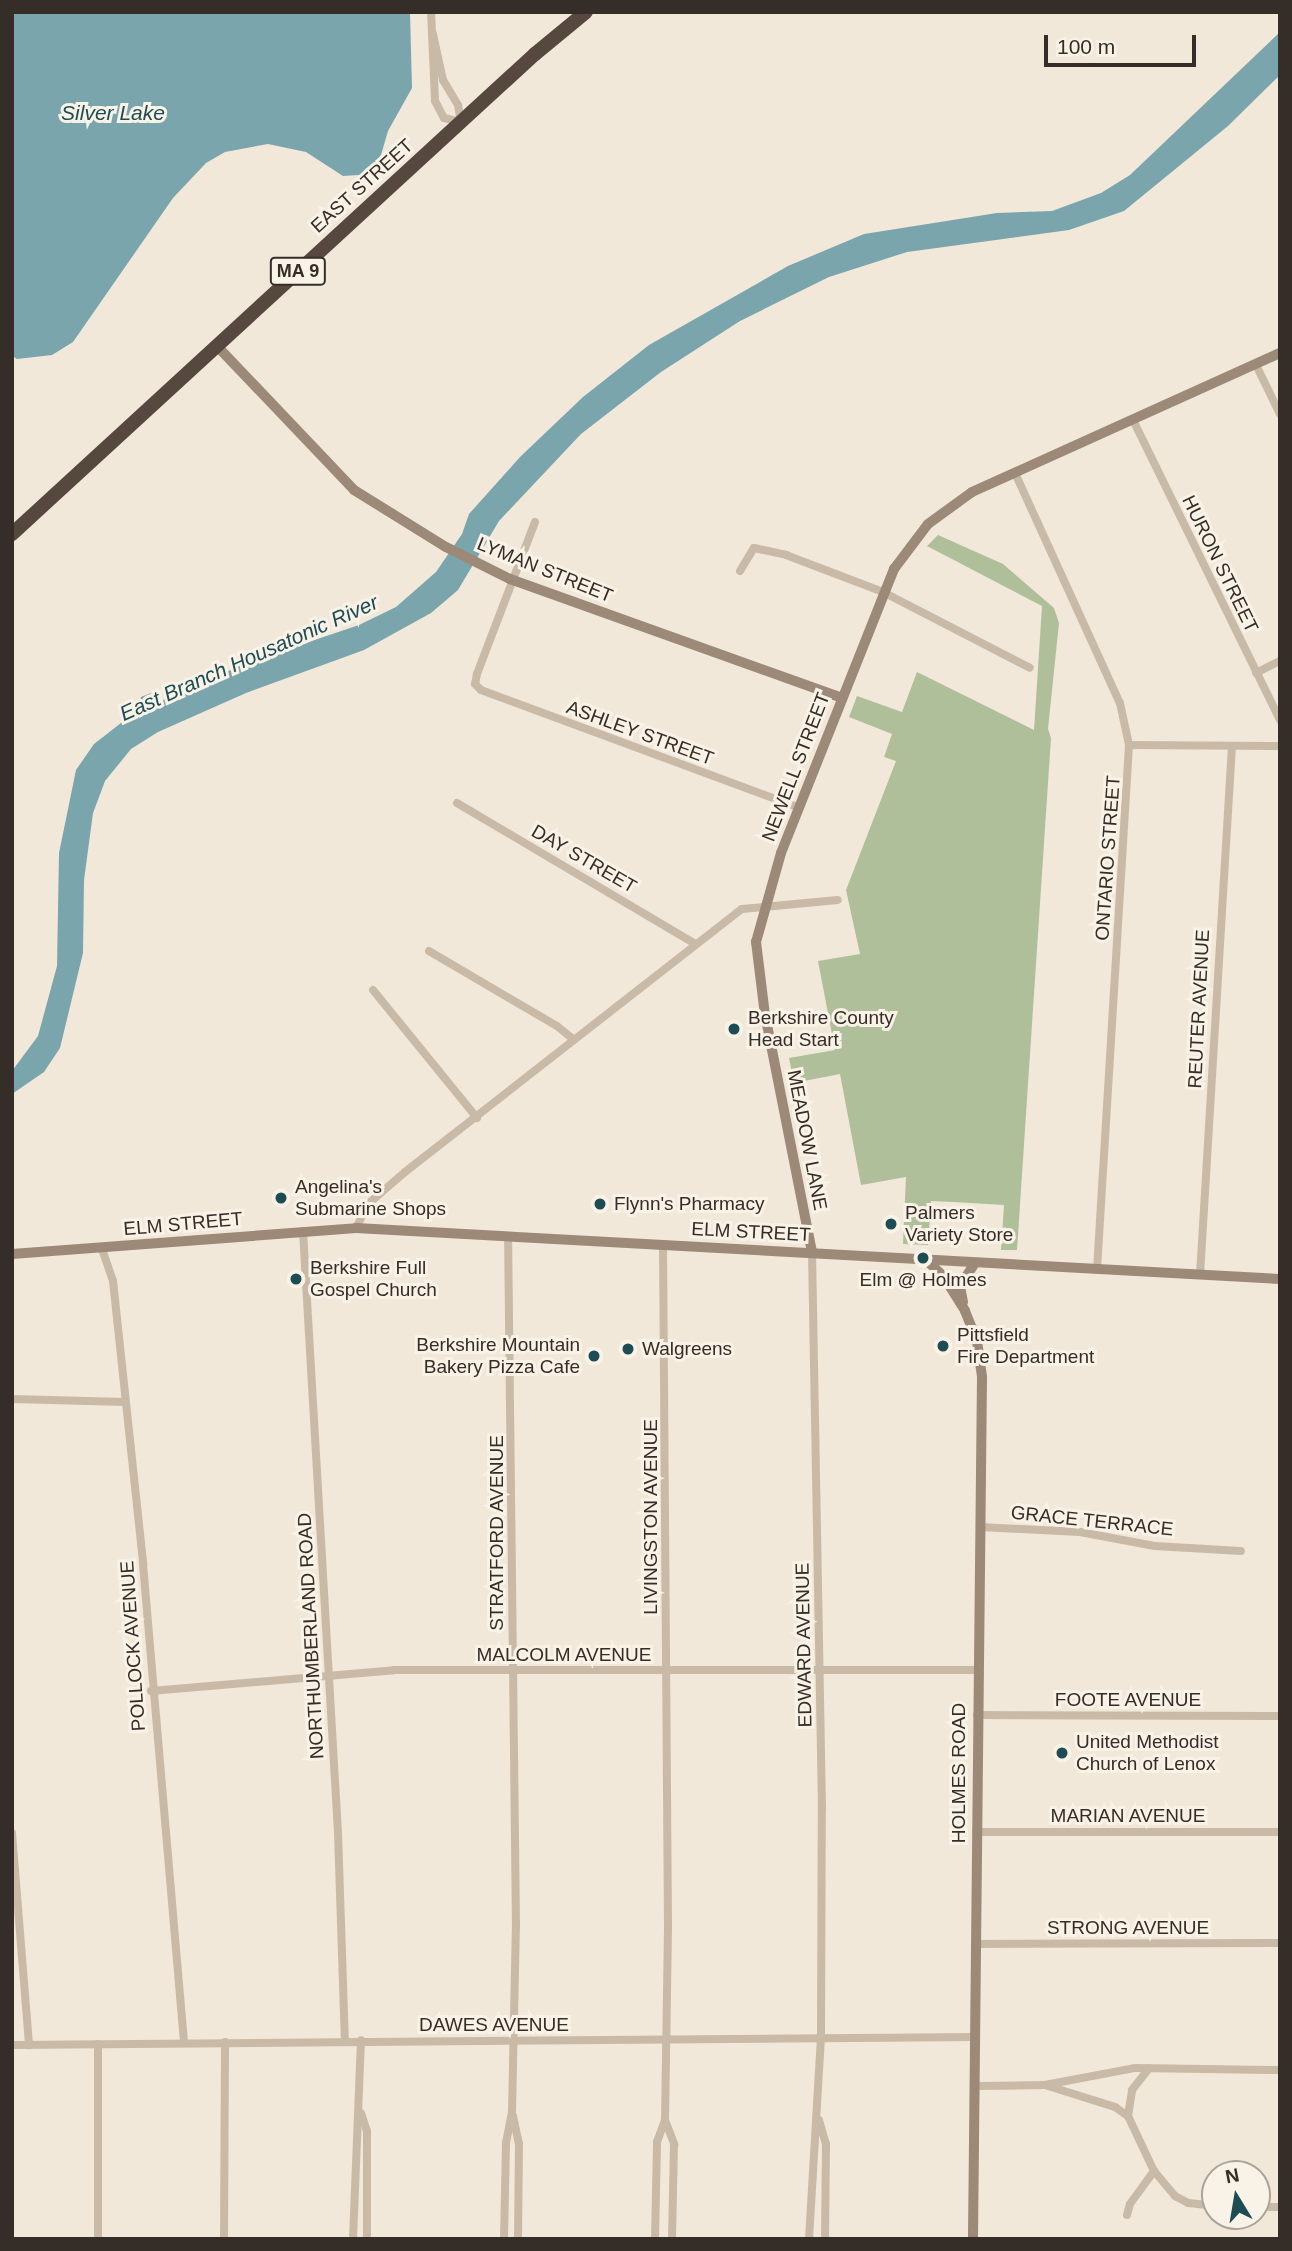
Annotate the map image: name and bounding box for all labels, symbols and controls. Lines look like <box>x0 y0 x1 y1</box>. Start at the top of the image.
scale bar <box>1047 21 1199 65</box>
text: 100 m <box>1057 35 1115 58</box>
water label: Silver Lake <box>61 100 165 126</box>
street label: EAST STREET <box>306 134 418 238</box>
road number: MA 9 <box>268 256 328 286</box>
street label: HURON STREET <box>1177 492 1263 636</box>
street label: LYMAN STREET <box>474 532 616 608</box>
water label: East Branch Housatonic River <box>116 590 382 726</box>
street label: NEWELL STREET <box>757 689 835 845</box>
street label: ASHLEY STREET <box>563 696 717 770</box>
street label: ONTARIO STREET <box>1091 775 1125 941</box>
street label: DAY STREET <box>527 820 641 898</box>
street label: REUTER AVENUE <box>1183 928 1215 1090</box>
place label: Berkshire County Head Start <box>748 1007 894 1051</box>
marker: Berkshire County Head Start <box>726 1021 742 1037</box>
street label: MEADOW LANE <box>782 1068 832 1212</box>
place label: Angelina's Submarine Shops <box>295 1176 446 1220</box>
marker: Angelina's Submarine Shops <box>273 1190 289 1206</box>
place label: Flynn's Pharmacy <box>614 1193 764 1215</box>
marker: Flynn's Pharmacy <box>592 1196 608 1212</box>
place label: Palmers Variety Store <box>905 1202 1013 1246</box>
street label: ELM STREET <box>123 1207 243 1241</box>
marker: Palmers Variety Store <box>883 1216 899 1232</box>
street label: ELM STREET <box>691 1217 811 1247</box>
marker: Elm @ Holmes <box>915 1250 931 1266</box>
place label: Berkshire Full Gospel Church <box>310 1257 437 1301</box>
place label: Elm @ Holmes <box>860 1269 986 1291</box>
marker: Berkshire Full Gospel Church <box>288 1271 304 1287</box>
place label: Pittsfield Fire Department <box>957 1324 1094 1368</box>
place label: Berkshire Mountain Bakery Pizza Cafe <box>416 1334 580 1378</box>
place label: Walgreens <box>642 1338 732 1360</box>
marker: Pittsfield Fire Department <box>935 1338 951 1354</box>
marker: Walgreens <box>620 1341 636 1357</box>
marker: Berkshire Mountain Bakery Pizza Cafe <box>586 1348 602 1364</box>
street label: LIVINGSTON AVENUE <box>640 1419 662 1615</box>
street label: STRATFORD AVENUE <box>486 1435 508 1631</box>
street label: GRACE TERRACE <box>1009 1501 1175 1541</box>
street label: NORTHUMBERLAND ROAD <box>293 1512 329 1760</box>
street label: POLLOCK AVENUE <box>116 1560 150 1732</box>
street label: EDWARD AVENUE <box>791 1562 817 1728</box>
street label: MALCOLM AVENUE <box>476 1644 652 1666</box>
street label: FOOTE AVENUE <box>1054 1689 1202 1711</box>
street label: HOLMES ROAD <box>948 1703 970 1843</box>
place label: United Methodist Church of Lenox <box>1076 1731 1219 1775</box>
marker: United Methodist Church of Lenox <box>1054 1745 1070 1761</box>
street label: MARIAN AVENUE <box>1050 1805 1206 1827</box>
street label: STRONG AVENUE <box>1046 1917 1210 1939</box>
street label: DAWES AVENUE <box>419 2014 569 2036</box>
north arrow <box>1201 2160 1271 2230</box>
text: N <box>1224 2164 1241 2187</box>

